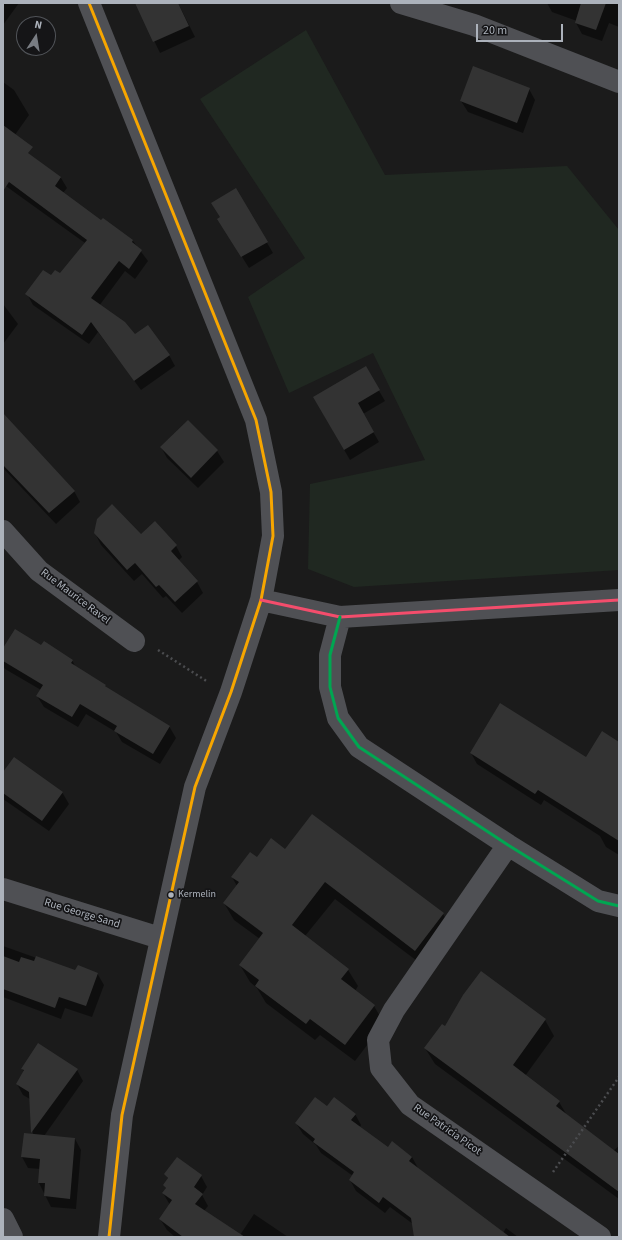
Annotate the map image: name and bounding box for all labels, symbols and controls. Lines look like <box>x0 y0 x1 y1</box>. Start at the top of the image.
north arrow <box>16 16 56 56</box>
scale bar <box>478 16 565 42</box>
text: N <box>33 17 44 33</box>
text: 20 m <box>483 22 507 39</box>
street label: Rue Maurice Ravel <box>38 567 112 627</box>
place label: Kermelin <box>178 889 216 901</box>
marker: Kermelin <box>166 890 176 900</box>
street label: Rue George Sand <box>43 896 121 932</box>
street label: Rue Patricia Picot <box>410 1102 484 1158</box>

